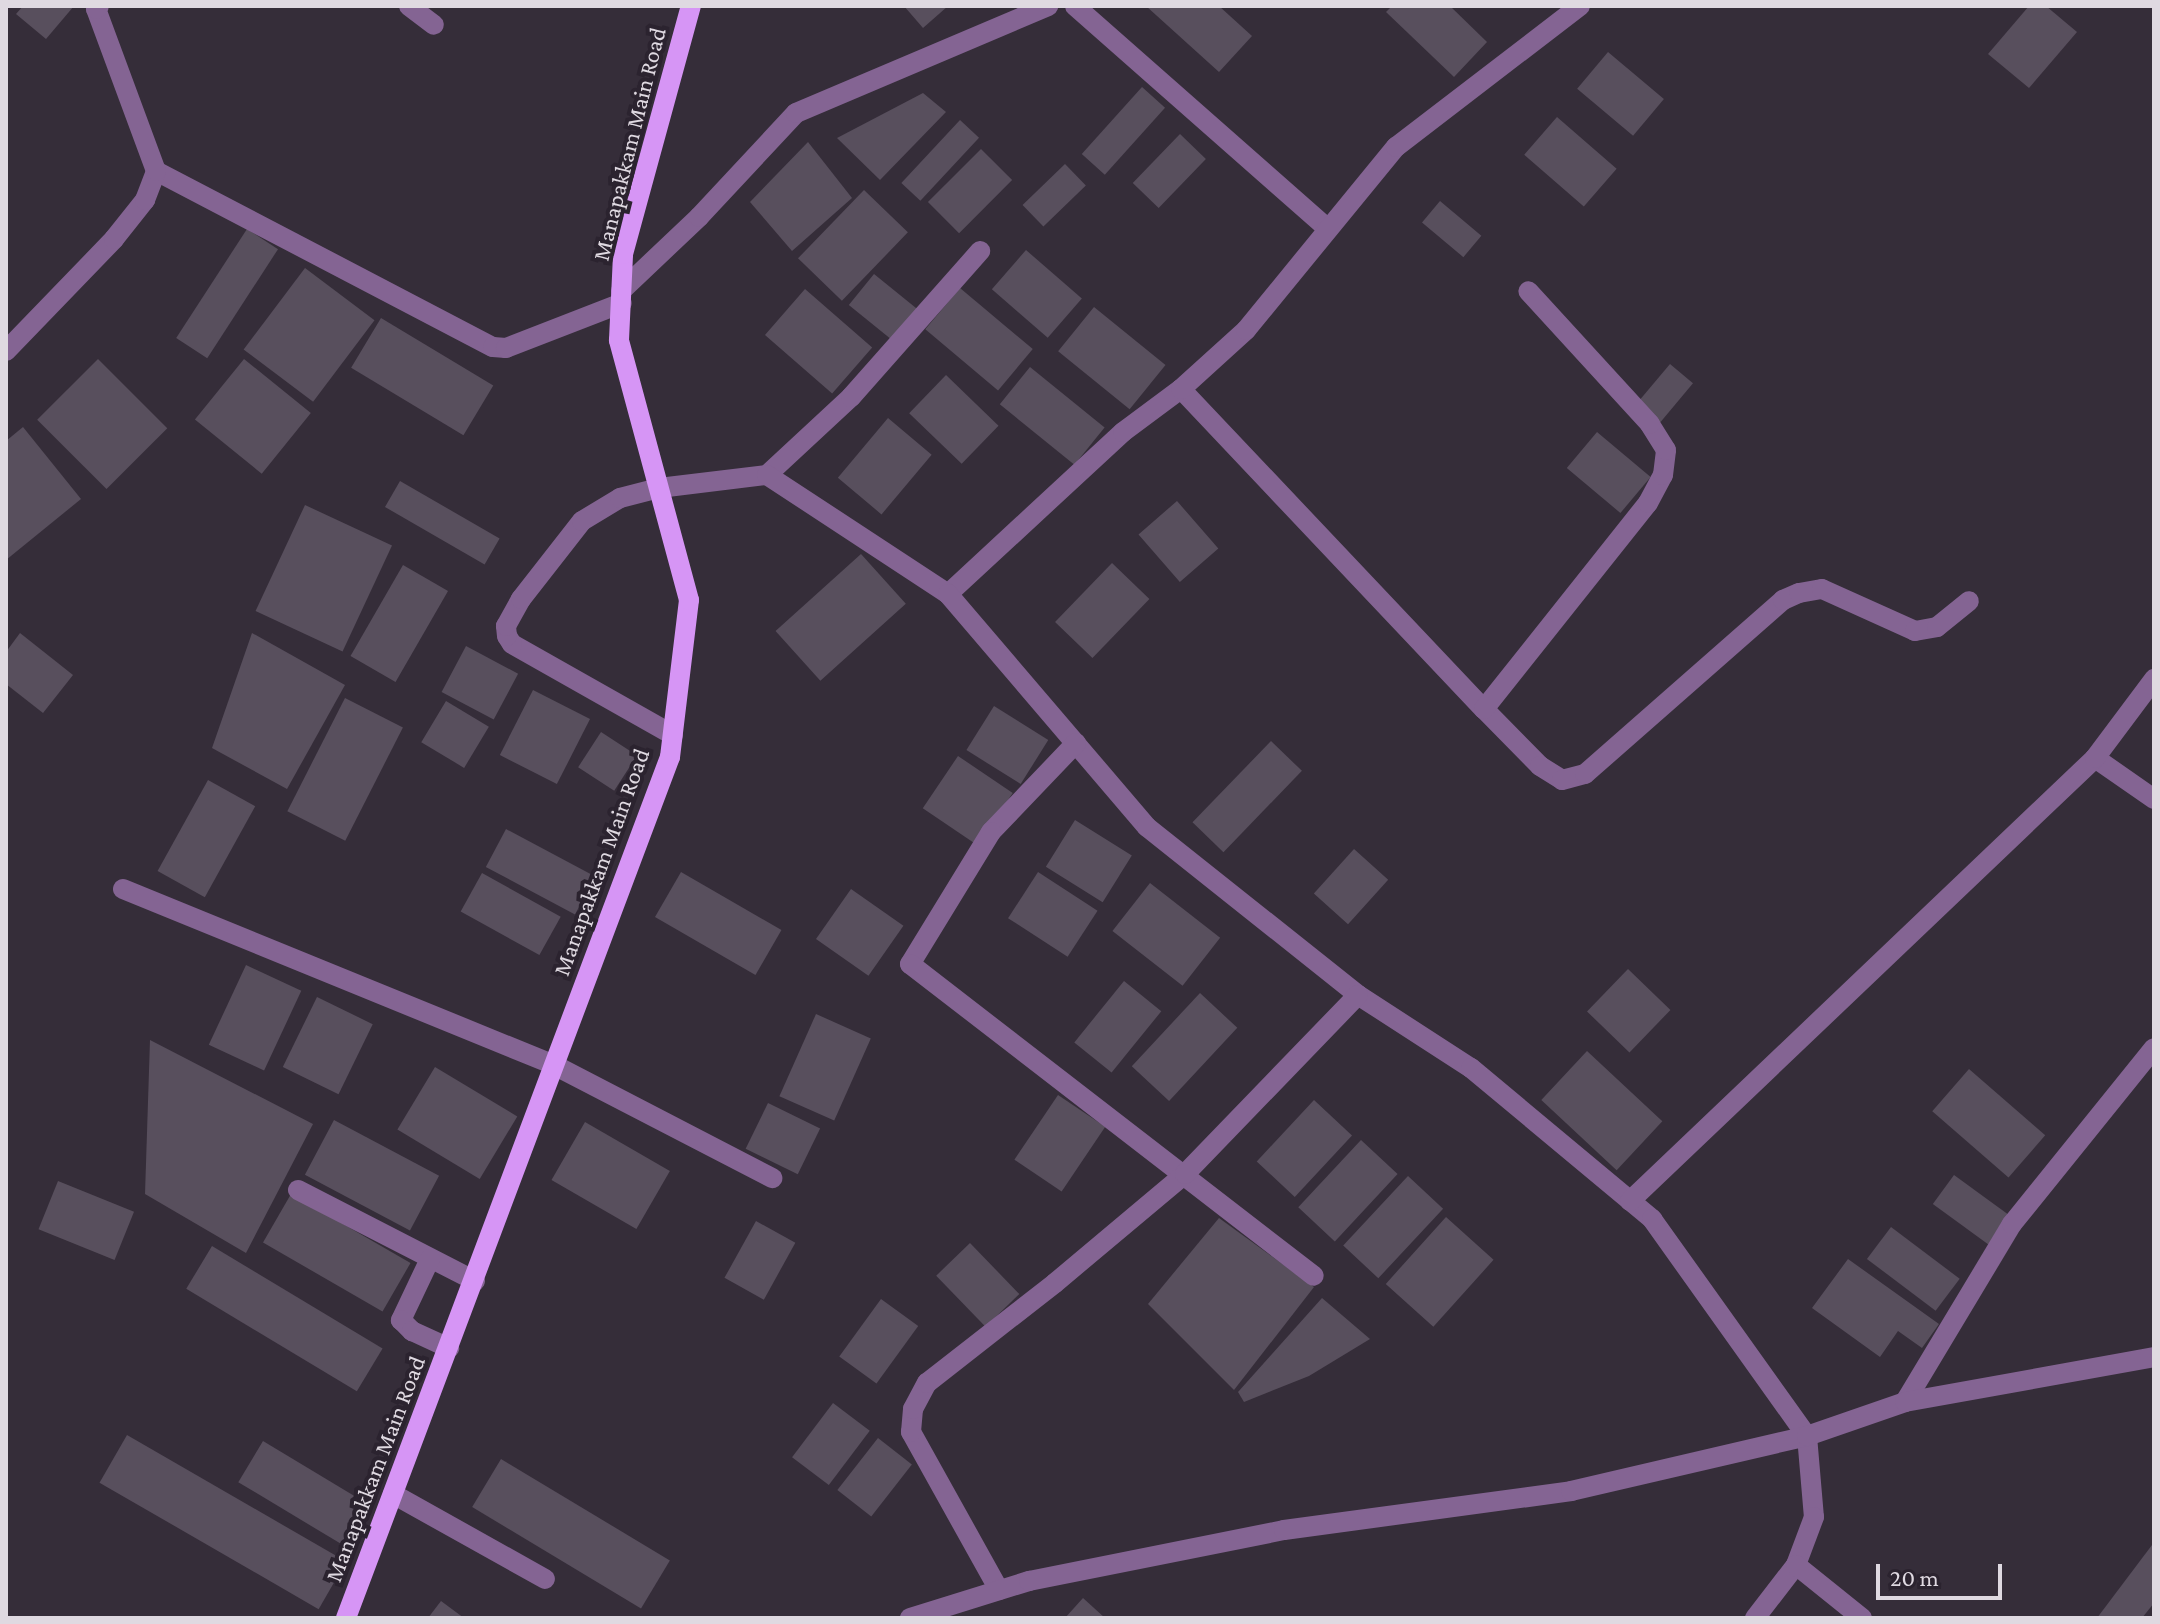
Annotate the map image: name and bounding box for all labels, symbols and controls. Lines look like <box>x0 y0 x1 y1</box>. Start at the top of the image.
street label: Manapakkam Main Road <box>586 24 672 264</box>
street label: Manapakkam Main Road <box>546 744 656 980</box>
street label: Manapakkam Main Road <box>319 1352 431 1586</box>
scale bar <box>1880 1548 2006 1598</box>
text: 20 m <box>1890 1564 1939 1591</box>

